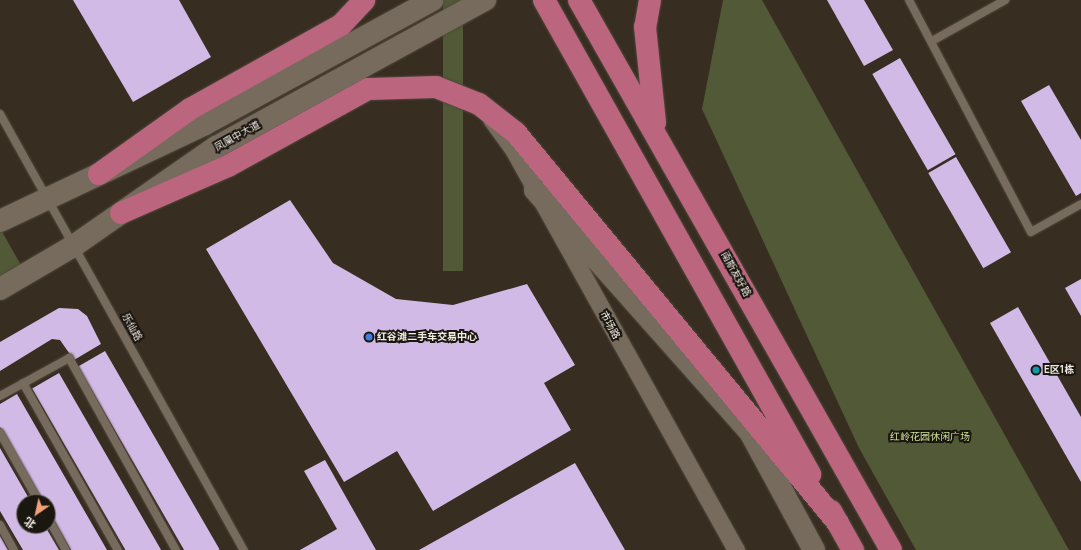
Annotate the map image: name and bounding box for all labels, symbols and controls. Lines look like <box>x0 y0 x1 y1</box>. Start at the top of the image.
street label: 凤凰中大道 <box>212 119 262 153</box>
street label: 南斯友好路 <box>719 249 753 299</box>
street label: 市场路 <box>597 309 623 341</box>
street label: 乐仙路 <box>119 311 145 343</box>
place label: 红谷滩二手车交易中心 <box>377 331 477 343</box>
marker: 红谷滩二手车交易中心 <box>364 332 374 342</box>
place label: E区1栋 <box>1044 364 1074 376</box>
marker: E区1栋 <box>1031 365 1041 375</box>
park label: 红岭花园休闲广场 <box>890 431 970 443</box>
north arrow <box>16 494 56 534</box>
text: 北 <box>21 514 38 533</box>

